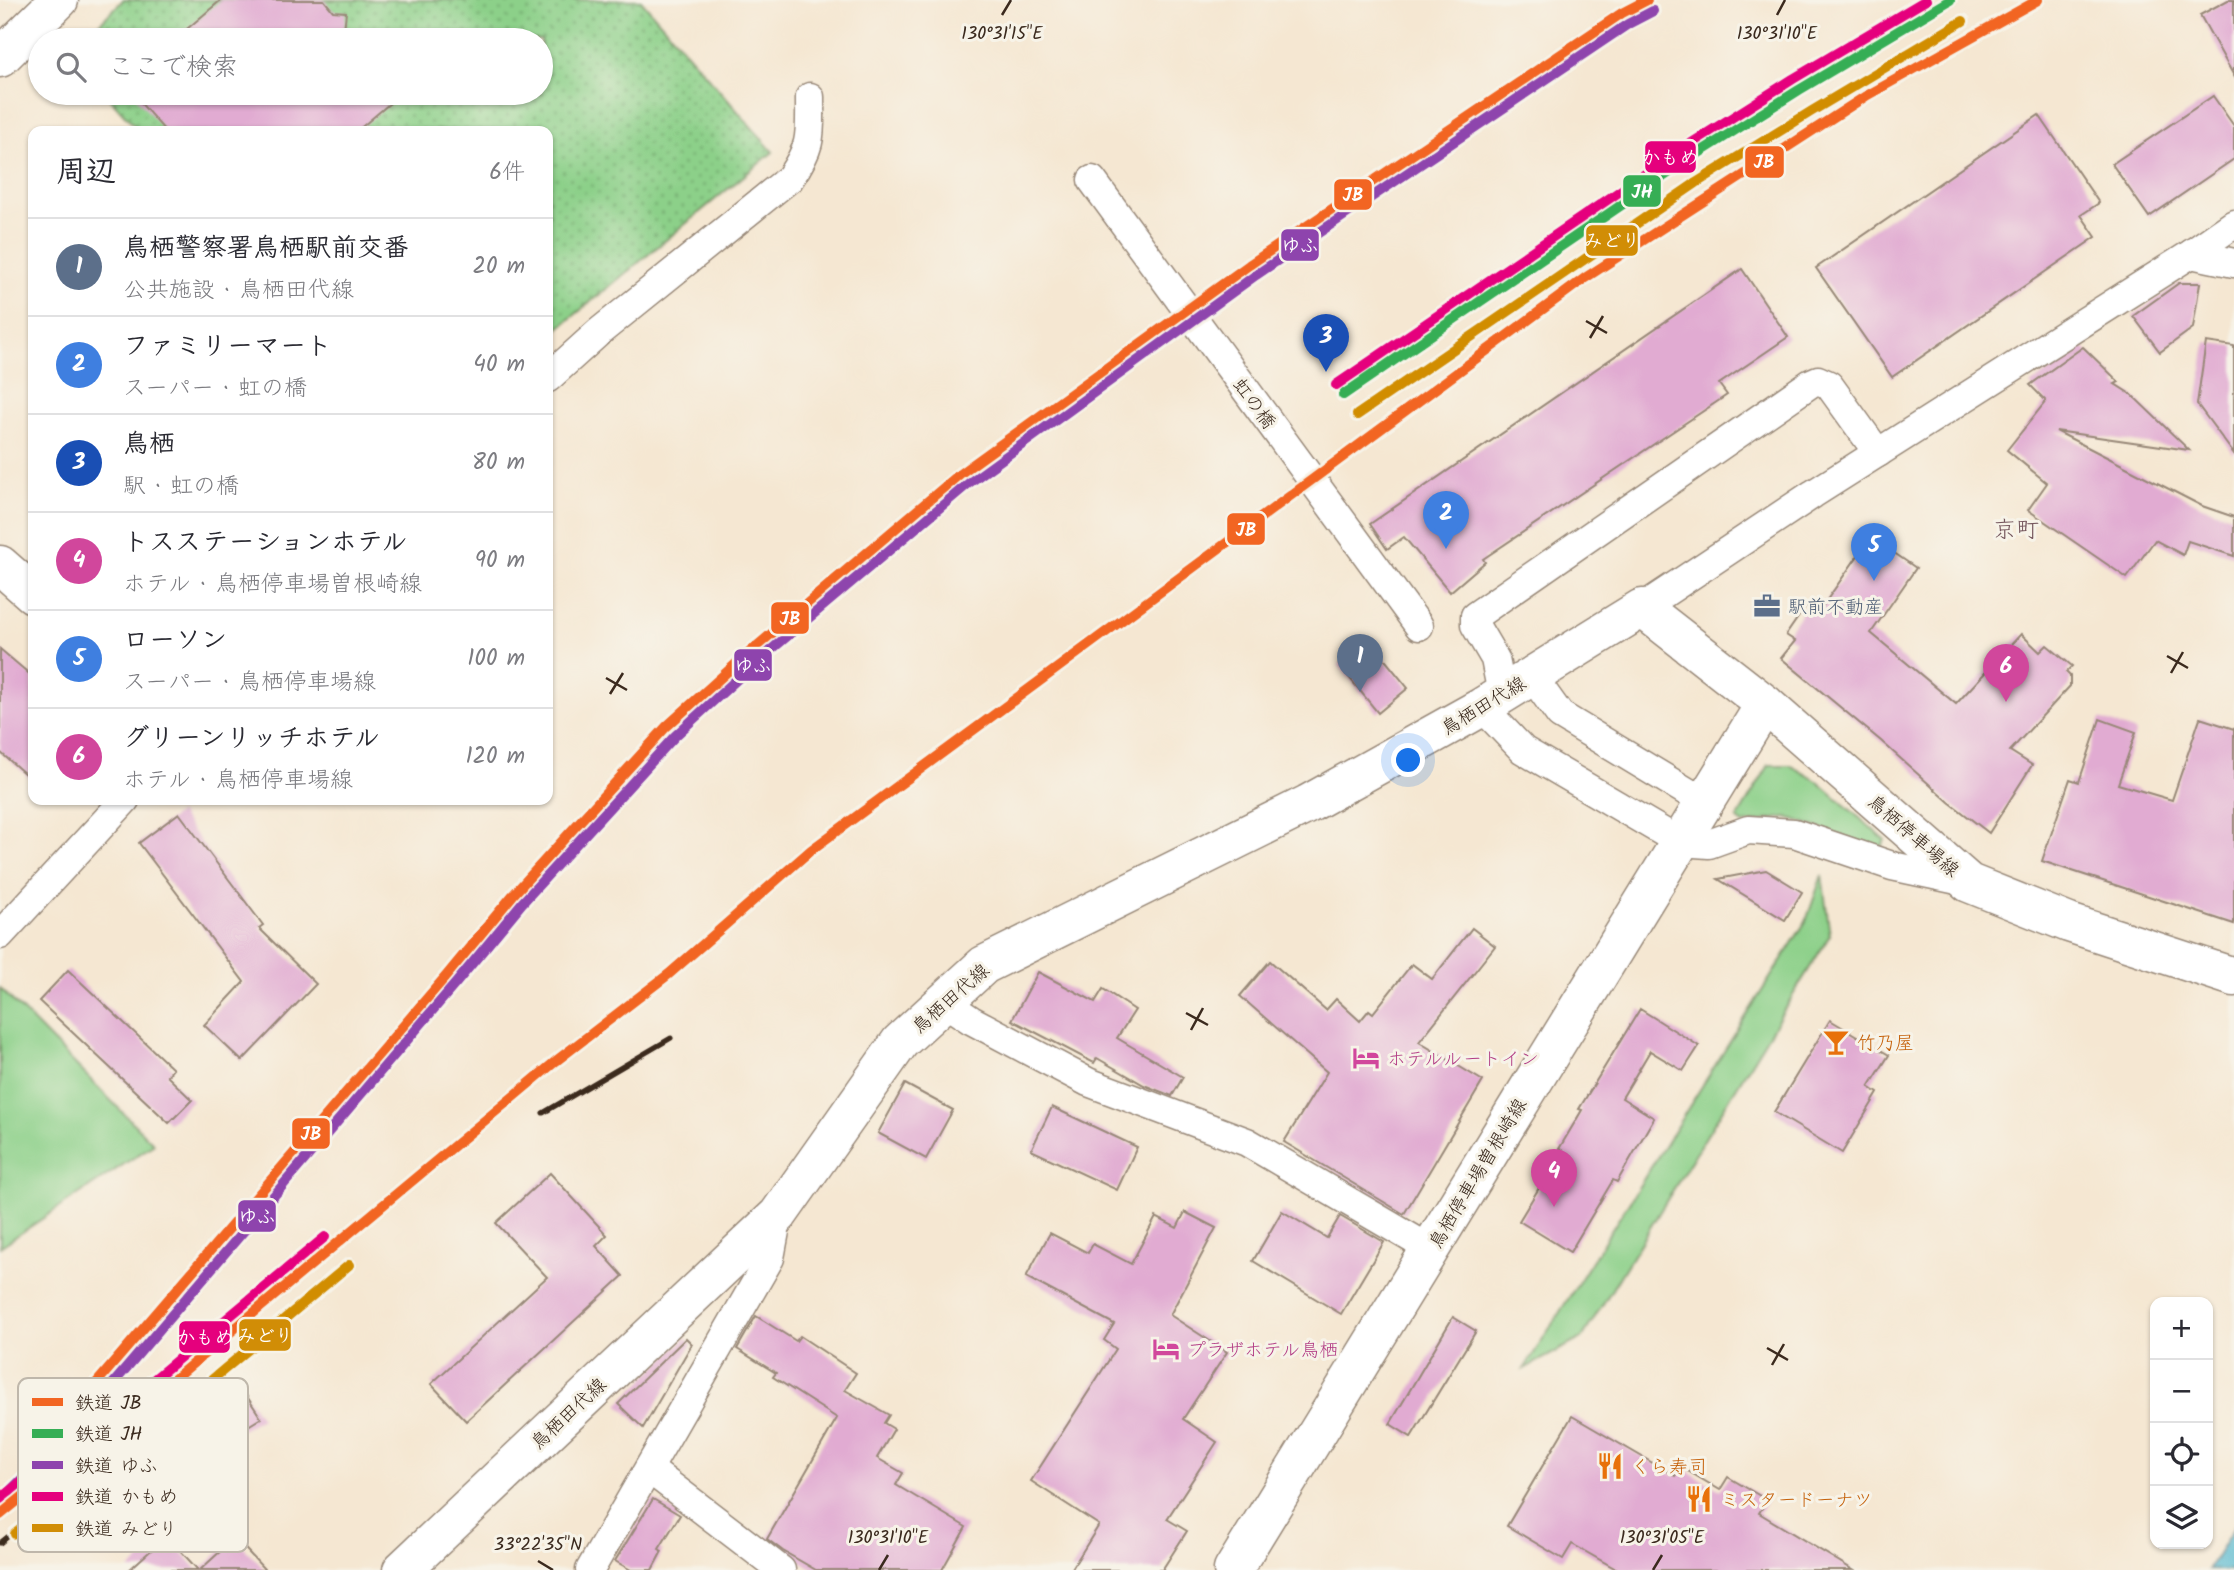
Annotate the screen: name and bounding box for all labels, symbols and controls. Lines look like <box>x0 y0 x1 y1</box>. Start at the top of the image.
text: 130°31'15"E <box>961 20 1043 49</box>
text: 130°31'10"E <box>1737 20 1818 49</box>
search box <box>28 28 553 105</box>
text: ここで検索 <box>108 47 238 89</box>
icon: search <box>52 48 90 86</box>
line badge: かもめ <box>1644 140 1697 174</box>
text: かもめ <box>1641 144 1699 174</box>
line badge: JB <box>1744 145 1785 179</box>
text: JB <box>1753 148 1775 178</box>
text: 周辺 <box>56 149 116 197</box>
text: 6件 <box>489 155 525 191</box>
line badge: JH <box>1622 174 1662 208</box>
line badge: JB <box>1333 178 1373 211</box>
text: JH <box>1631 178 1653 208</box>
text: JB <box>1342 181 1364 211</box>
line badge: みどり <box>1585 224 1639 257</box>
text: みどり <box>1583 227 1641 257</box>
text: 鳥栖警察署鳥栖駅前交番 <box>123 228 409 270</box>
line badge: ゆふ <box>1280 228 1320 262</box>
text: ゆふ <box>1281 232 1319 262</box>
text: 1 <box>76 249 82 285</box>
text: 20 m <box>473 249 525 285</box>
text: 公共施設 · 鳥栖田代線 <box>123 273 354 309</box>
pin: 3 <box>1303 314 1349 372</box>
text: ファミリーマート <box>123 326 332 368</box>
text: 2 <box>72 347 86 383</box>
text: 40 m <box>473 347 525 383</box>
text: スーパー · 虹の橋 <box>123 371 307 407</box>
street label: 虹の橋 <box>1224 372 1282 436</box>
text: 鳥栖 <box>123 424 175 466</box>
text: 3 <box>73 445 85 481</box>
text: 80 m <box>472 445 525 481</box>
text: 駅 · 虹の橋 <box>123 469 239 505</box>
pin: 2 <box>1423 491 1469 549</box>
line badge: JB <box>1226 512 1266 546</box>
district label: 京町 <box>1993 513 2039 549</box>
text: JB <box>1235 516 1257 546</box>
text: トスステーションホテル <box>123 522 407 564</box>
pin: 5 <box>1851 523 1897 581</box>
text: 4 <box>73 543 85 579</box>
text: 90 m <box>475 543 525 579</box>
text: ホテル · 鳥栖停車場曽根崎線 <box>123 567 422 603</box>
office icon: 駅前不動産 <box>1752 591 1782 621</box>
place label: 駅前不動産 <box>1788 593 1883 623</box>
line badge: JB <box>770 601 810 635</box>
text: JB <box>779 605 801 635</box>
text: ローソン <box>123 620 227 662</box>
pin: 1 <box>1337 634 1383 692</box>
text: 5 <box>73 641 85 677</box>
text: 100 m <box>467 641 525 677</box>
pin: 6 <box>1983 644 2029 702</box>
line badge: ゆふ <box>733 648 773 682</box>
text: ゆふ <box>734 652 772 682</box>
text: スーパー · 鳥栖停車場線 <box>123 665 376 701</box>
street label: 鳥栖田代線 <box>1436 669 1532 744</box>
text: グリーンリッチホテル <box>123 718 380 760</box>
text: 6 <box>73 739 85 775</box>
text: 120 m <box>465 739 525 775</box>
your location <box>1391 743 1425 777</box>
text: ホテル · 鳥栖停車場線 <box>123 763 353 799</box>
street label: 鳥栖停車場線 <box>1860 788 1966 885</box>
street label: 鳥栖田代線 <box>906 957 997 1042</box>
bar icon: 竹乃屋 <box>1821 1027 1851 1057</box>
place label: 竹乃屋 <box>1857 1029 1914 1059</box>
hotel icon: ホテルルートイン <box>1351 1043 1381 1073</box>
place label: ホテルルートイン <box>1387 1045 1539 1075</box>
street label: 鳥栖停車場曽根崎線 <box>1422 1093 1536 1255</box>
line badge: JB <box>291 1117 331 1150</box>
text: JB <box>300 1120 322 1150</box>
pin: 4 <box>1531 1149 1577 1207</box>
line badge: ゆふ <box>237 1199 277 1233</box>
text: ゆふ <box>238 1203 276 1233</box>
map controls <box>2150 1297 2213 1549</box>
button: + <box>2150 1297 2213 1360</box>
line badge: みどり <box>238 1318 292 1352</box>
line badge: かもめ <box>178 1320 231 1354</box>
text: みどり <box>236 1322 294 1352</box>
text: かもめ <box>176 1324 234 1354</box>
hotel icon: プラザホテル鳥栖 <box>1151 1334 1181 1364</box>
place label: プラザホテル鳥栖 <box>1187 1336 1338 1366</box>
button: − <box>2150 1360 2213 1423</box>
street label: 鳥栖田代線 <box>524 1371 614 1458</box>
legend <box>18 1378 248 1552</box>
text: 鉄道 JB <box>75 1389 142 1419</box>
text: 鉄道 JH <box>75 1420 142 1450</box>
button: locate <box>2150 1423 2213 1486</box>
restaurant icon: くら寿司 <box>1595 1451 1625 1481</box>
text: 鉄道 ゆふ <box>75 1452 158 1482</box>
place label: くら寿司 <box>1631 1453 1707 1483</box>
text: 鉄道 かもめ <box>75 1483 178 1513</box>
restaurant icon: ミスタードーナツ <box>1684 1484 1714 1514</box>
place label: ミスタードーナツ <box>1720 1486 1872 1516</box>
button: layers <box>2150 1486 2213 1549</box>
text: 鉄道 みどり <box>75 1515 178 1545</box>
text: 130°31'10"E <box>848 1524 929 1553</box>
text: 130°31'05"E <box>1620 1524 1705 1553</box>
text: 33°22'35"N <box>494 1531 582 1560</box>

